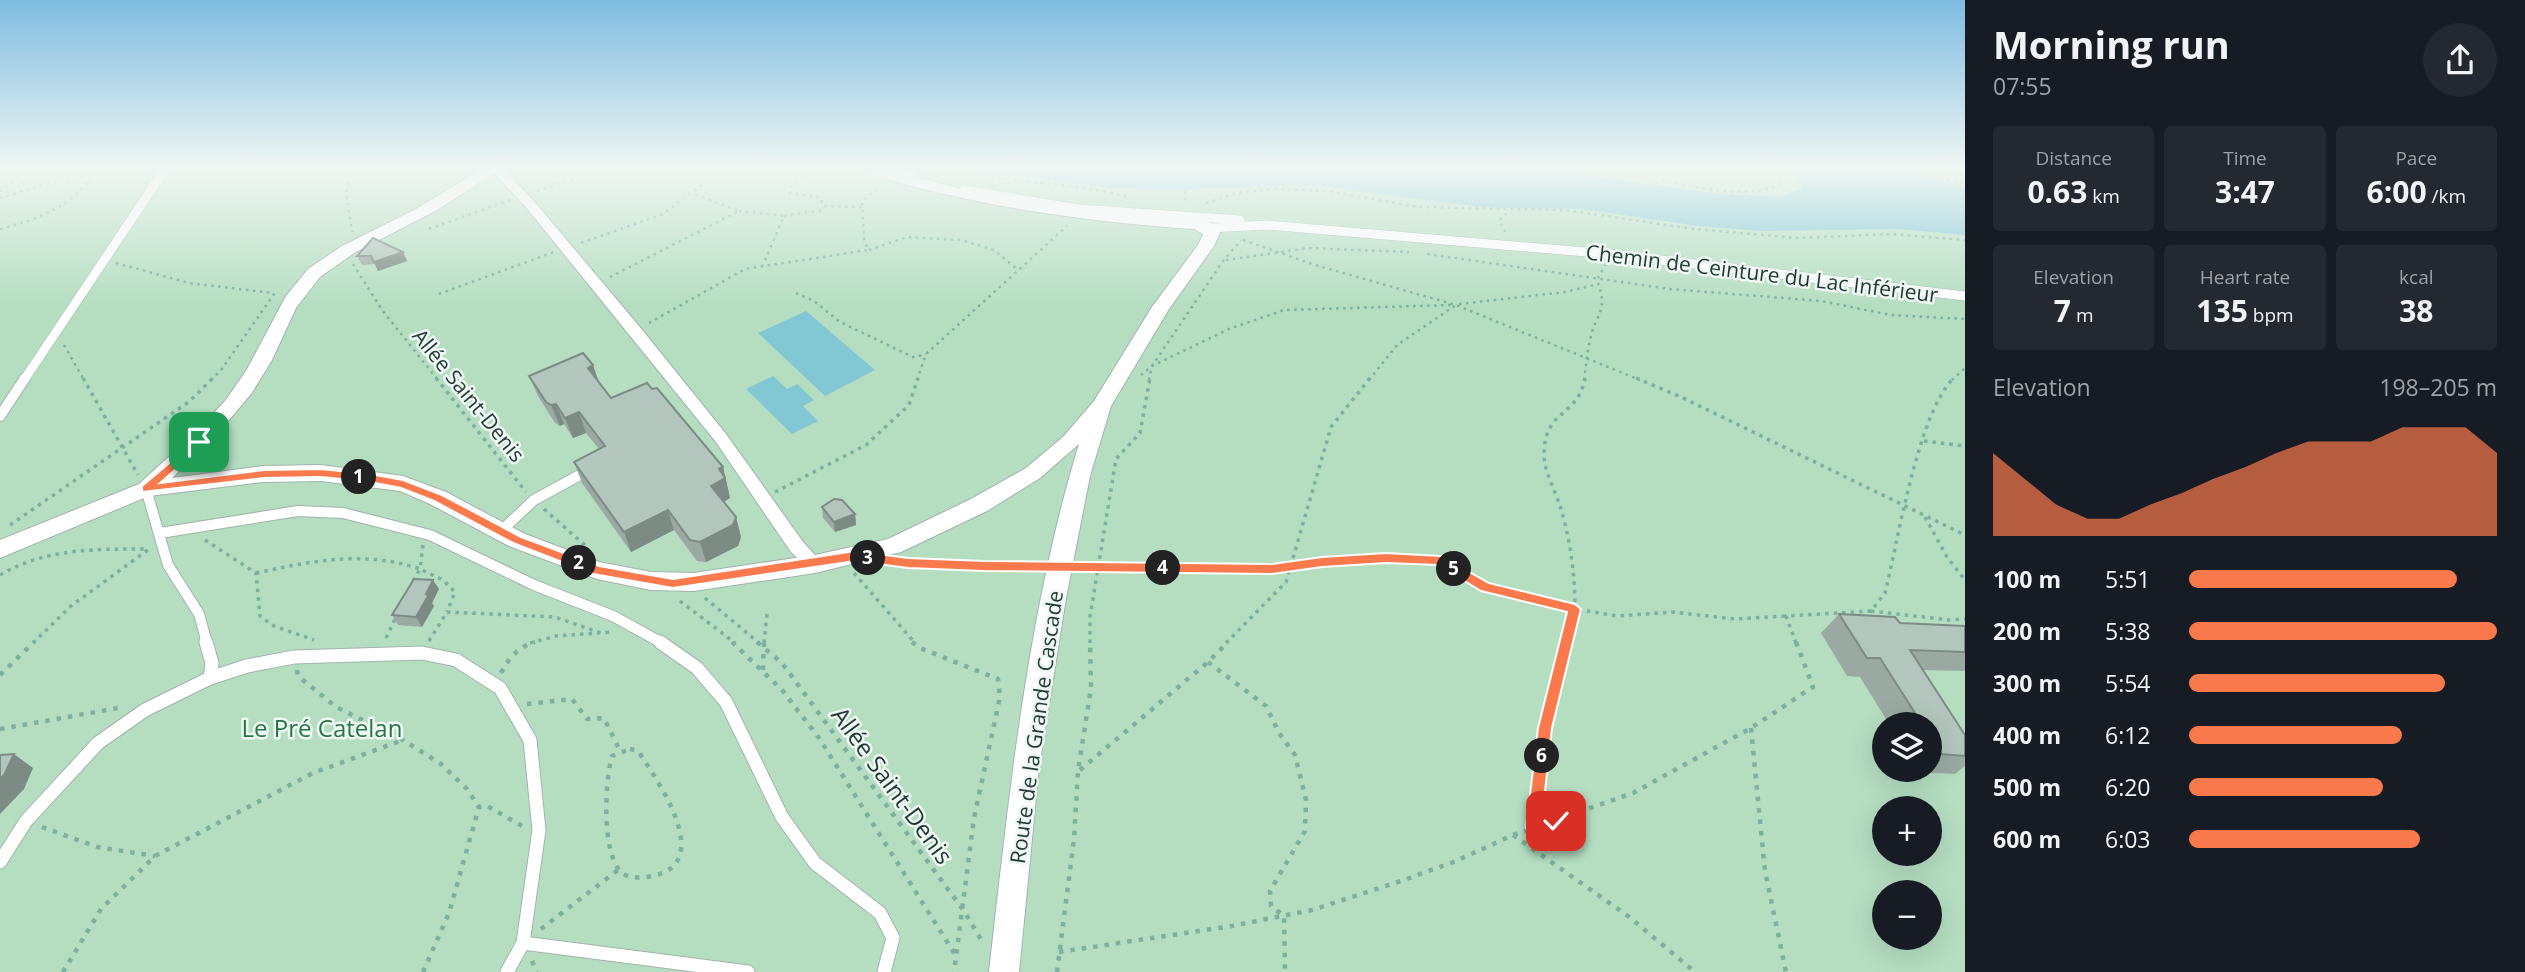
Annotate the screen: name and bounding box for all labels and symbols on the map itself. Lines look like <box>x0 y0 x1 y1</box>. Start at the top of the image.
street label: Chemin de Ceinture du Lac Inférieur <box>1584 238 1940 309</box>
street label: Allée Saint-Denis <box>407 323 531 467</box>
pin <box>169 412 229 472</box>
pin: 1 <box>342 460 376 494</box>
pin: 3 <box>850 540 886 576</box>
pin: 2 <box>562 546 596 580</box>
pin: 4 <box>1146 550 1180 586</box>
pin: 5 <box>1436 552 1472 586</box>
street label: Route de la Grande Cascade <box>1003 589 1069 865</box>
street label: Allée Saint-Denis <box>825 700 961 870</box>
park label: Le Pré Catelan <box>242 711 402 744</box>
pin: 6 <box>1524 738 1560 774</box>
pin <box>1526 791 1586 851</box>

